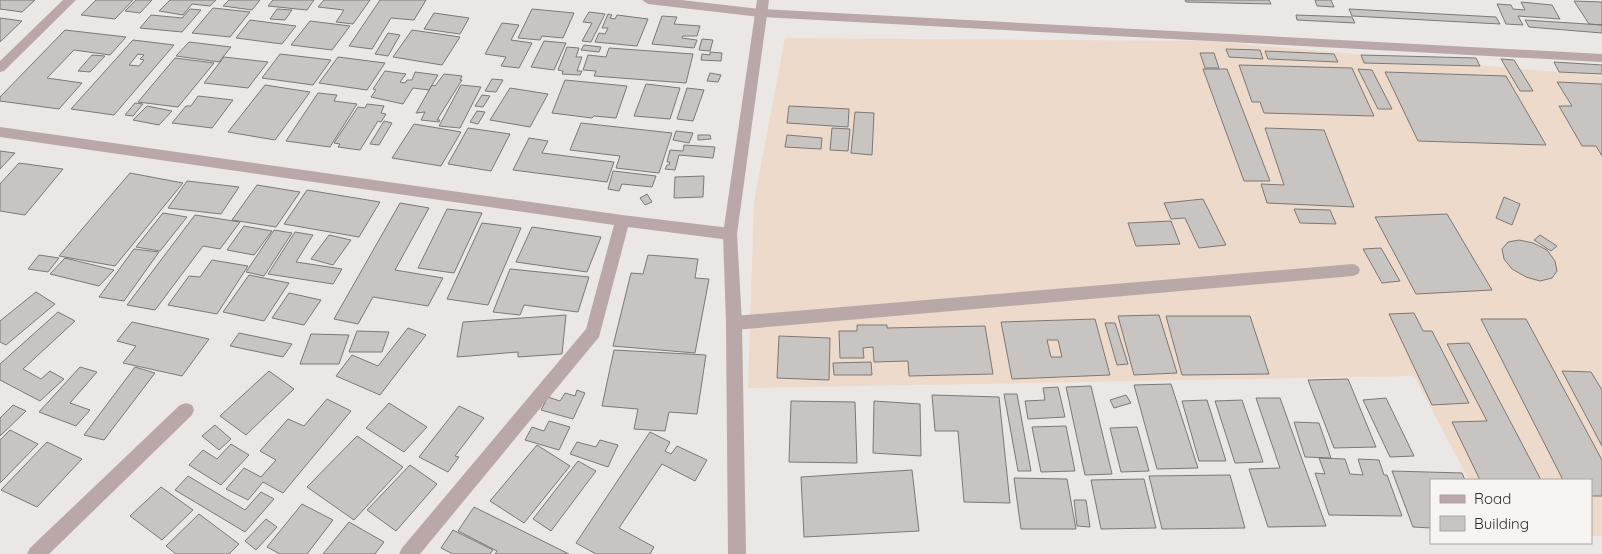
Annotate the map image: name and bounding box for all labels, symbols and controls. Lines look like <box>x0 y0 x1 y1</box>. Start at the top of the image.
legend <box>1430 479 1592 544</box>
text: Road <box>1474 489 1511 508</box>
text: Building <box>1474 514 1529 533</box>

